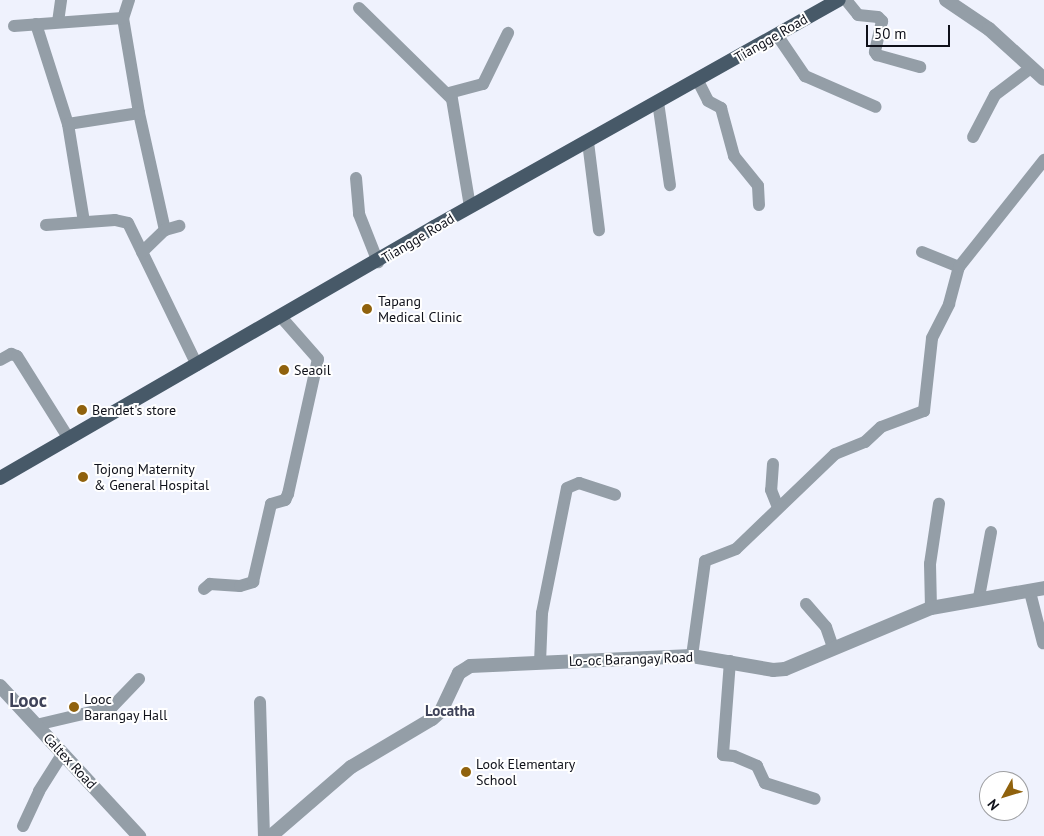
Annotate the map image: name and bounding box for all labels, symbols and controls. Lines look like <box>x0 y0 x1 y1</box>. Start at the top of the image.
street label: Tiangge Road <box>731 10 811 66</box>
scale bar <box>869 15 953 47</box>
text: 50 m <box>874 24 907 43</box>
street label: Tiangge Road <box>379 210 457 266</box>
place label: Tapang Medical Clinic <box>378 293 462 326</box>
marker: Tapang Medical Clinic <box>360 302 374 316</box>
place label: Seaoil <box>294 362 331 378</box>
marker: Seaoil <box>278 364 290 376</box>
place label: Bendet's store <box>92 402 176 418</box>
marker: Bendet's store <box>76 404 88 416</box>
place label: Tojong Maternity & General Hospital <box>94 461 209 494</box>
marker: Tojong Maternity & General Hospital <box>76 470 90 484</box>
street label: Lo-oc Barangay Road <box>568 648 694 670</box>
district label: Looc <box>9 690 47 712</box>
place label: Looc Barangay Hall <box>84 691 168 724</box>
marker: Looc Barangay Hall <box>68 701 80 713</box>
district label: Locatha <box>425 702 475 720</box>
street label: Caltex Road <box>40 729 100 793</box>
place label: Look Elementary School <box>476 756 576 789</box>
marker: Look Elementary School <box>460 766 472 778</box>
north arrow <box>979 771 1029 821</box>
text: N <box>983 796 1003 814</box>

